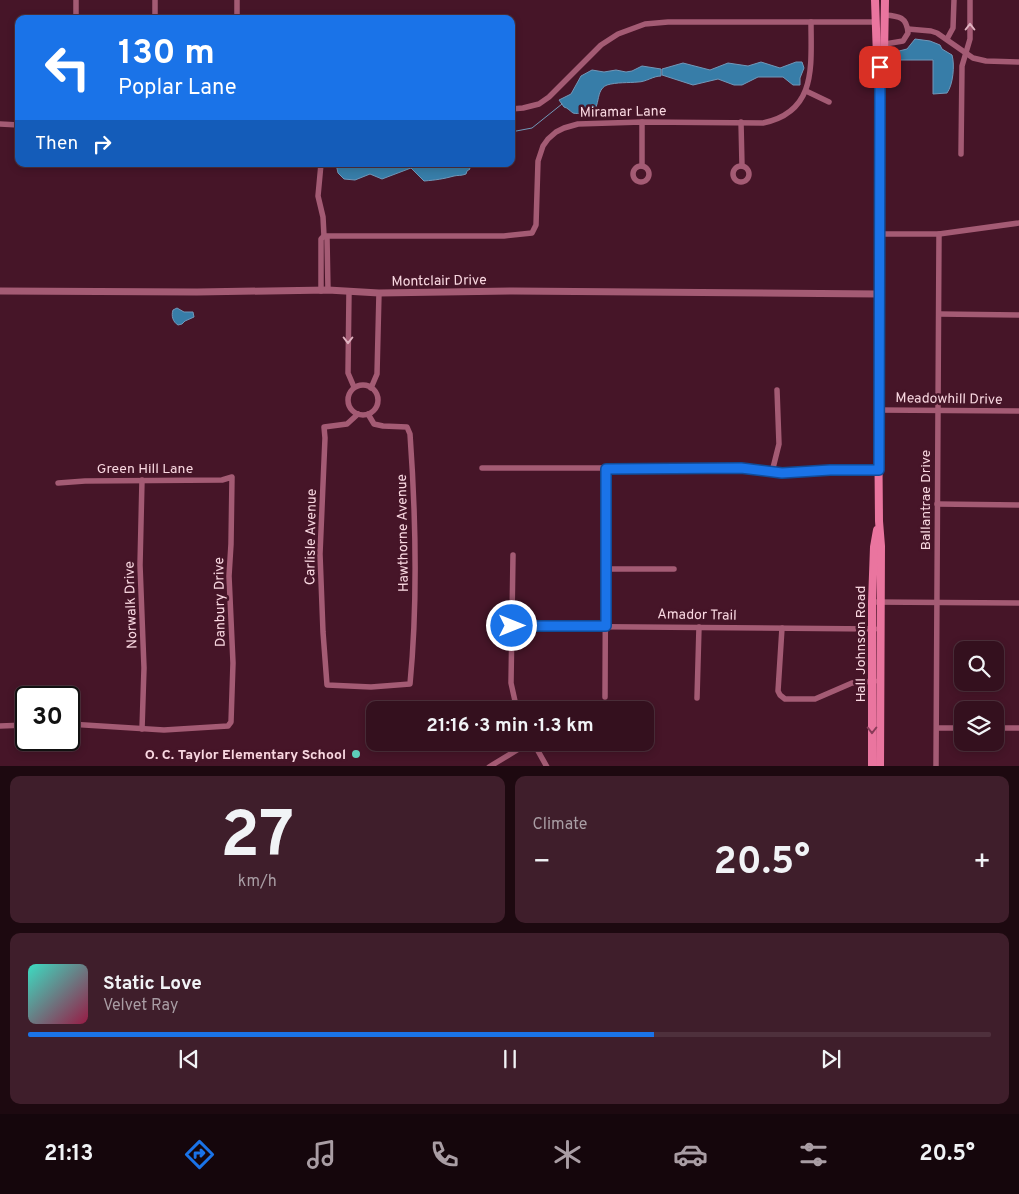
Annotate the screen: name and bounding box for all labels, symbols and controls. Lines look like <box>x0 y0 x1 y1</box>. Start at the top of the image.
one-way arrow <box>965 22 975 30</box>
text: 130 m <box>118 32 215 76</box>
icon: left <box>35 35 100 100</box>
pin <box>859 46 901 88</box>
icon: arrive <box>866 53 894 81</box>
text: Poplar Lane <box>118 75 237 102</box>
street label: Miramar Lane <box>580 103 667 122</box>
icon: right <box>88 130 116 158</box>
text: Then <box>35 132 78 156</box>
street label: Montclair Drive <box>391 272 487 291</box>
one-way arrow <box>343 337 353 345</box>
street label: Meadowhill Drive <box>895 390 1003 409</box>
street label: Ballantrae Drive <box>918 450 935 550</box>
street label: Green Hill Lane <box>97 461 193 478</box>
street label: Hawthorne Avenue <box>394 474 413 592</box>
street label: Carlisle Avenue <box>302 489 321 585</box>
street label: Danbury Drive <box>211 557 230 647</box>
street label: Norwalk Drive <box>121 561 142 649</box>
street label: Hall Johnson Road <box>853 586 870 702</box>
position arrow <box>485 599 537 651</box>
street label: Amador Trail <box>657 606 737 625</box>
map controls <box>954 641 1004 751</box>
button: search <box>954 641 1004 691</box>
speed limit sign: 30 <box>15 686 80 751</box>
button: layers <box>954 701 1004 751</box>
text: 21:16 · 3 min · 1.3 km <box>426 714 594 738</box>
one-way arrow <box>867 727 877 735</box>
place label: O. C. Taylor Elementary School <box>145 747 346 764</box>
marker: O. C. Taylor Elementary School <box>350 748 362 760</box>
text: 27 <box>220 798 294 880</box>
text: Climate <box>533 815 587 835</box>
text: 20.5° <box>714 839 810 888</box>
text: − <box>533 845 551 881</box>
text: + <box>973 845 991 881</box>
text: km/h <box>238 872 277 892</box>
text: Static Love <box>103 972 202 996</box>
text: Velvet Ray <box>103 996 178 1016</box>
icon: previous <box>175 1045 203 1073</box>
icon: pause <box>496 1045 524 1073</box>
icon: next <box>817 1045 845 1073</box>
icon: directions <box>182 1137 217 1172</box>
icon: music <box>304 1137 339 1172</box>
icon: phone <box>427 1137 462 1172</box>
icon: climate <box>550 1137 585 1172</box>
icon: car <box>673 1137 708 1172</box>
icon: filters <box>796 1137 831 1172</box>
text: 21:13 <box>44 1141 94 1168</box>
text: 20.5° <box>919 1141 975 1168</box>

